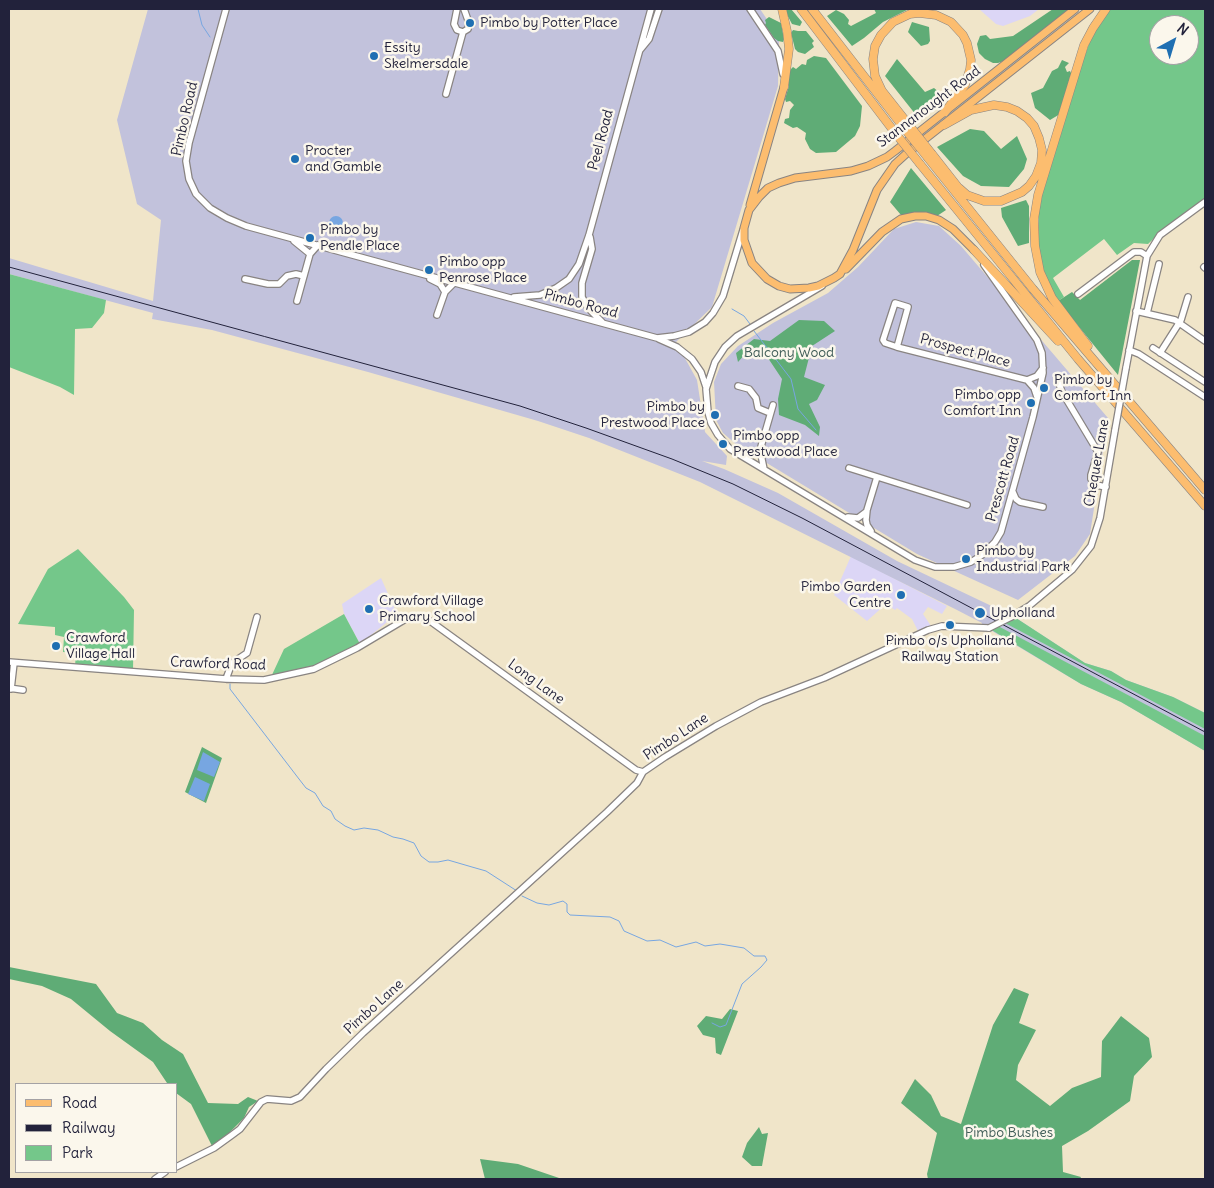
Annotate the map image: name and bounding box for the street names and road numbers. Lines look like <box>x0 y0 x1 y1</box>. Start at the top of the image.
street label: Stannanought Road <box>874 63 984 151</box>
street label: Pimbo Road <box>168 80 202 158</box>
street label: Peel Road <box>585 108 617 172</box>
street label: Pimbo Road <box>542 286 620 322</box>
street label: Prospect Place <box>918 331 1012 371</box>
street label: Chequer Lane <box>1081 418 1113 508</box>
street label: Prescott Road <box>983 434 1023 524</box>
street label: Crawford Road <box>170 654 266 674</box>
street label: Long Lane <box>504 656 568 708</box>
street label: Pimbo Lane <box>640 710 712 764</box>
street label: Pimbo Lane <box>341 976 407 1038</box>

